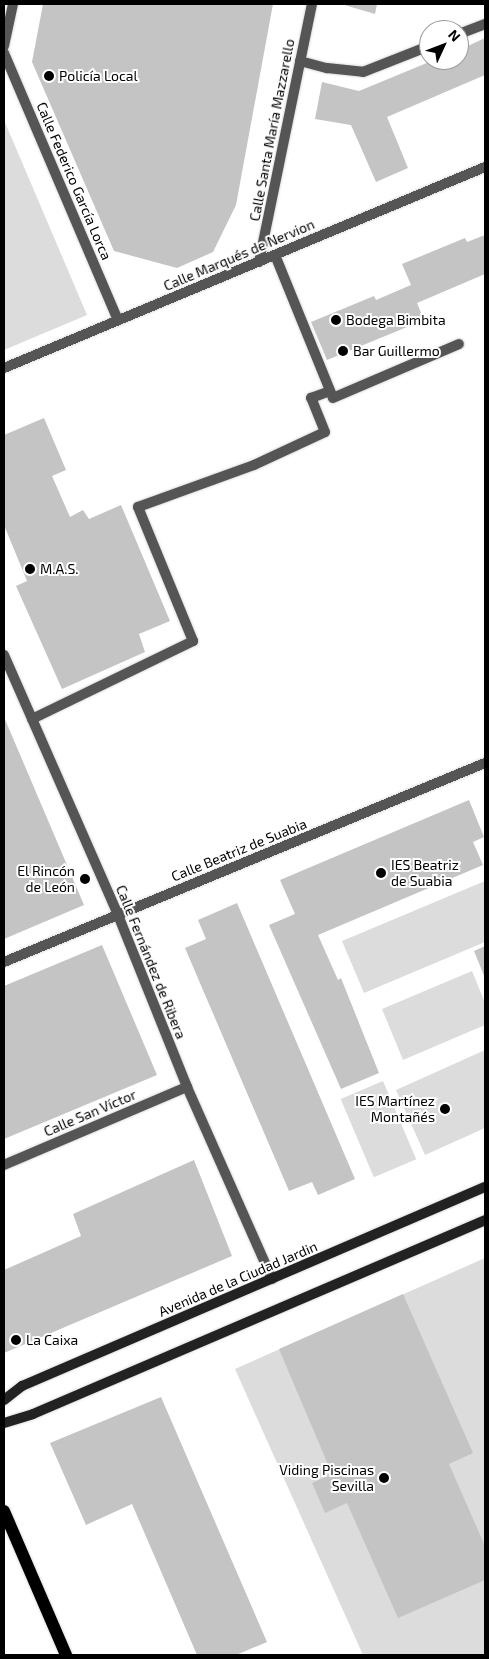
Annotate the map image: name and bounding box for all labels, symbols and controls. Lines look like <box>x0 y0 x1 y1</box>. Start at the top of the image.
north arrow <box>419 20 469 70</box>
text: N <box>445 26 464 45</box>
street label: Calle Santa María Mazzarello <box>246 37 298 223</box>
place label: Policía Local <box>59 68 138 84</box>
marker: Policía Local <box>43 70 55 82</box>
street label: Calle Federico García Lorca <box>33 99 115 263</box>
street label: Calle Marqués de Nervion <box>161 216 317 294</box>
place label: Bodega Bimbita <box>346 312 446 328</box>
marker: Bodega Bimbita <box>330 314 342 326</box>
place label: Bar Guillermo <box>353 343 440 359</box>
marker: Bar Guillermo <box>337 345 349 357</box>
place label: M.A.S. <box>40 561 78 577</box>
marker: M.A.S. <box>24 563 36 575</box>
street label: Calle Beatriz de Suabia <box>169 815 309 885</box>
place label: IES Beatriz de Suabia <box>391 857 459 890</box>
place label: El Rincón de León <box>17 863 75 896</box>
marker: IES Beatriz de Suabia <box>375 867 387 879</box>
marker: El Rincón de León <box>79 873 91 885</box>
street label: Calle Fernández de Ribera <box>112 883 190 1041</box>
street label: Calle San Víctor <box>41 1086 139 1140</box>
place label: IES Martínez Montañés <box>355 1093 435 1126</box>
marker: IES Martínez Montañés <box>439 1103 451 1115</box>
street label: Avenida de la Ciudad Jardin <box>156 1238 320 1320</box>
place label: La Caixa <box>26 1332 78 1348</box>
marker: La Caixa <box>10 1334 22 1346</box>
place label: Viding Piscinas Sevilla <box>279 1462 374 1494</box>
marker: Viding Piscinas Sevilla <box>378 1472 390 1484</box>

